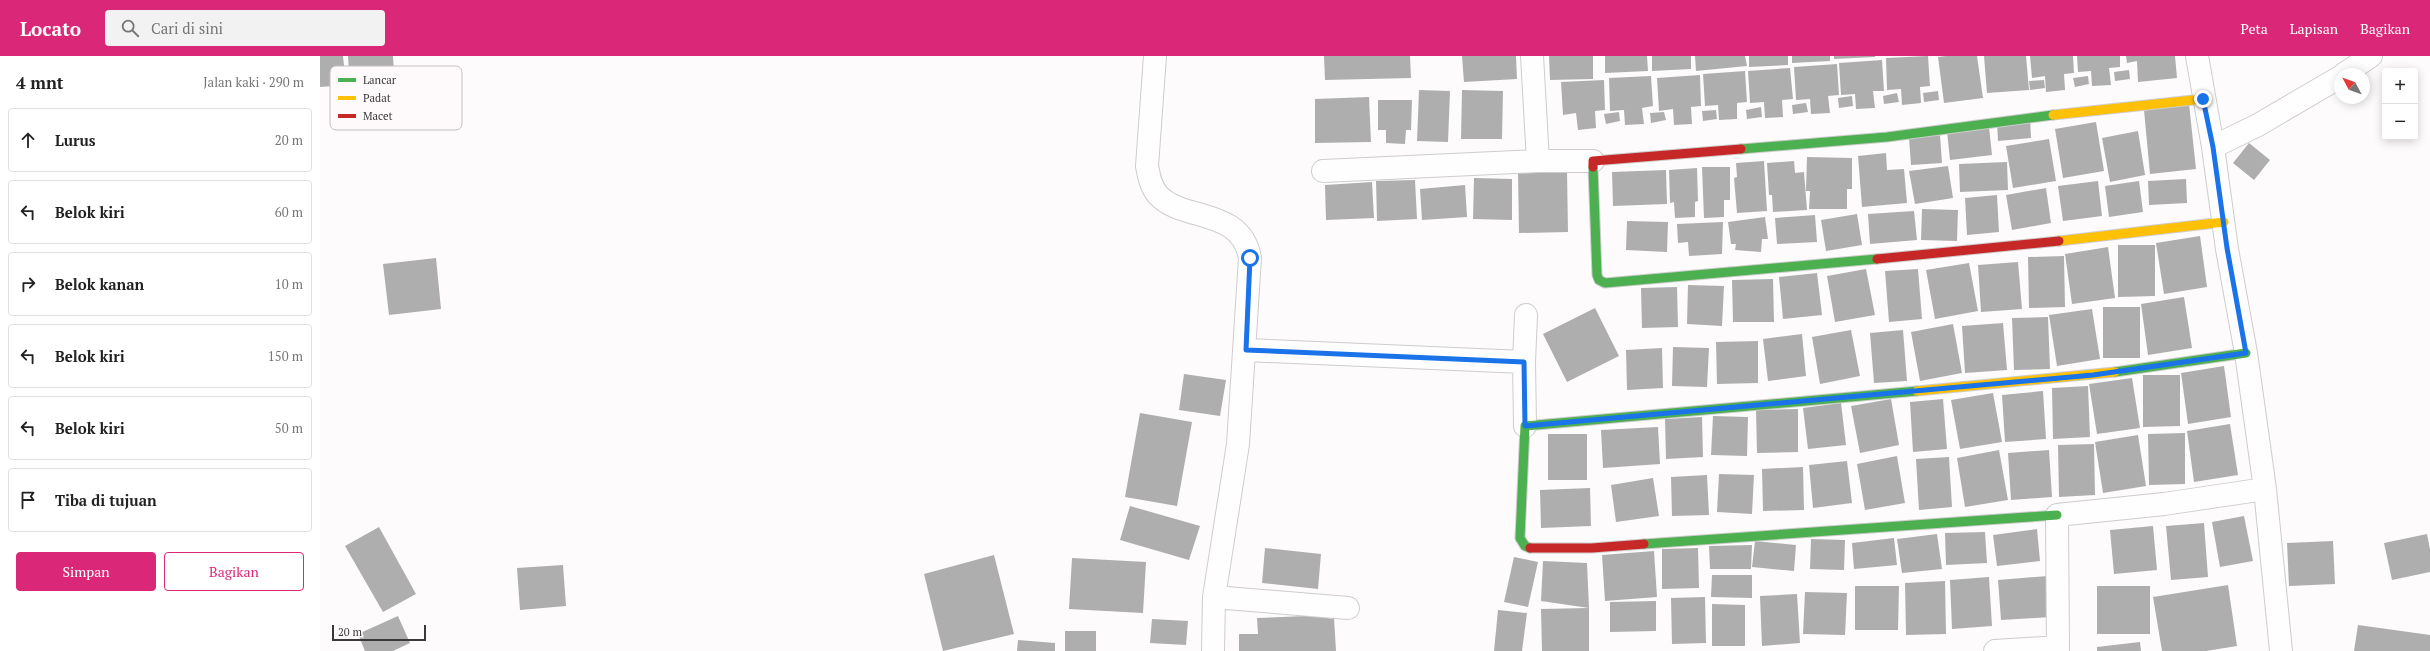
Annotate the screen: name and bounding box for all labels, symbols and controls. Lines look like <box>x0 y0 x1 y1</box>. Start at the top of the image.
search box <box>105 10 385 46</box>
text: Locato <box>20 16 81 41</box>
icon: search <box>119 17 141 39</box>
text: Cari di sini <box>151 18 223 38</box>
text: Peta <box>2241 19 2268 38</box>
text: Lapisan <box>2290 19 2338 38</box>
text: Bagikan <box>2360 19 2410 38</box>
legend <box>330 66 462 130</box>
north arrow <box>2334 68 2370 104</box>
map controls <box>2382 68 2418 140</box>
button: + <box>2382 68 2418 104</box>
text: 4 mnt <box>16 71 64 94</box>
text: Jalan kaki · 290 m <box>203 73 304 91</box>
text: Lancar <box>363 73 397 87</box>
route end <box>2194 90 2212 108</box>
text: Padat <box>363 91 391 105</box>
button: − <box>2382 104 2418 140</box>
text: Macet <box>363 109 393 123</box>
icon: ahead <box>17 129 39 151</box>
text: Lurus <box>55 130 96 150</box>
text: 20 m <box>275 131 303 149</box>
icon: left <box>17 201 39 223</box>
text: Belok kiri <box>55 202 125 222</box>
text: 60 m <box>275 203 303 221</box>
route start <box>1241 249 1259 267</box>
icon: right <box>17 273 39 295</box>
text: Belok kanan <box>55 274 144 294</box>
text: 10 m <box>275 275 303 293</box>
icon: left <box>17 345 39 367</box>
text: Belok kiri <box>55 346 125 366</box>
text: 150 m <box>268 347 303 365</box>
icon: left <box>17 417 39 439</box>
text: Belok kiri <box>55 418 125 438</box>
text: 50 m <box>275 419 303 437</box>
icon: arrive <box>17 489 39 511</box>
text: Tiba di tujuan <box>55 490 157 510</box>
button: Simpan <box>16 552 156 591</box>
button: Bagikan <box>164 552 304 591</box>
scale bar <box>332 623 426 642</box>
text: 20 m <box>338 625 362 639</box>

